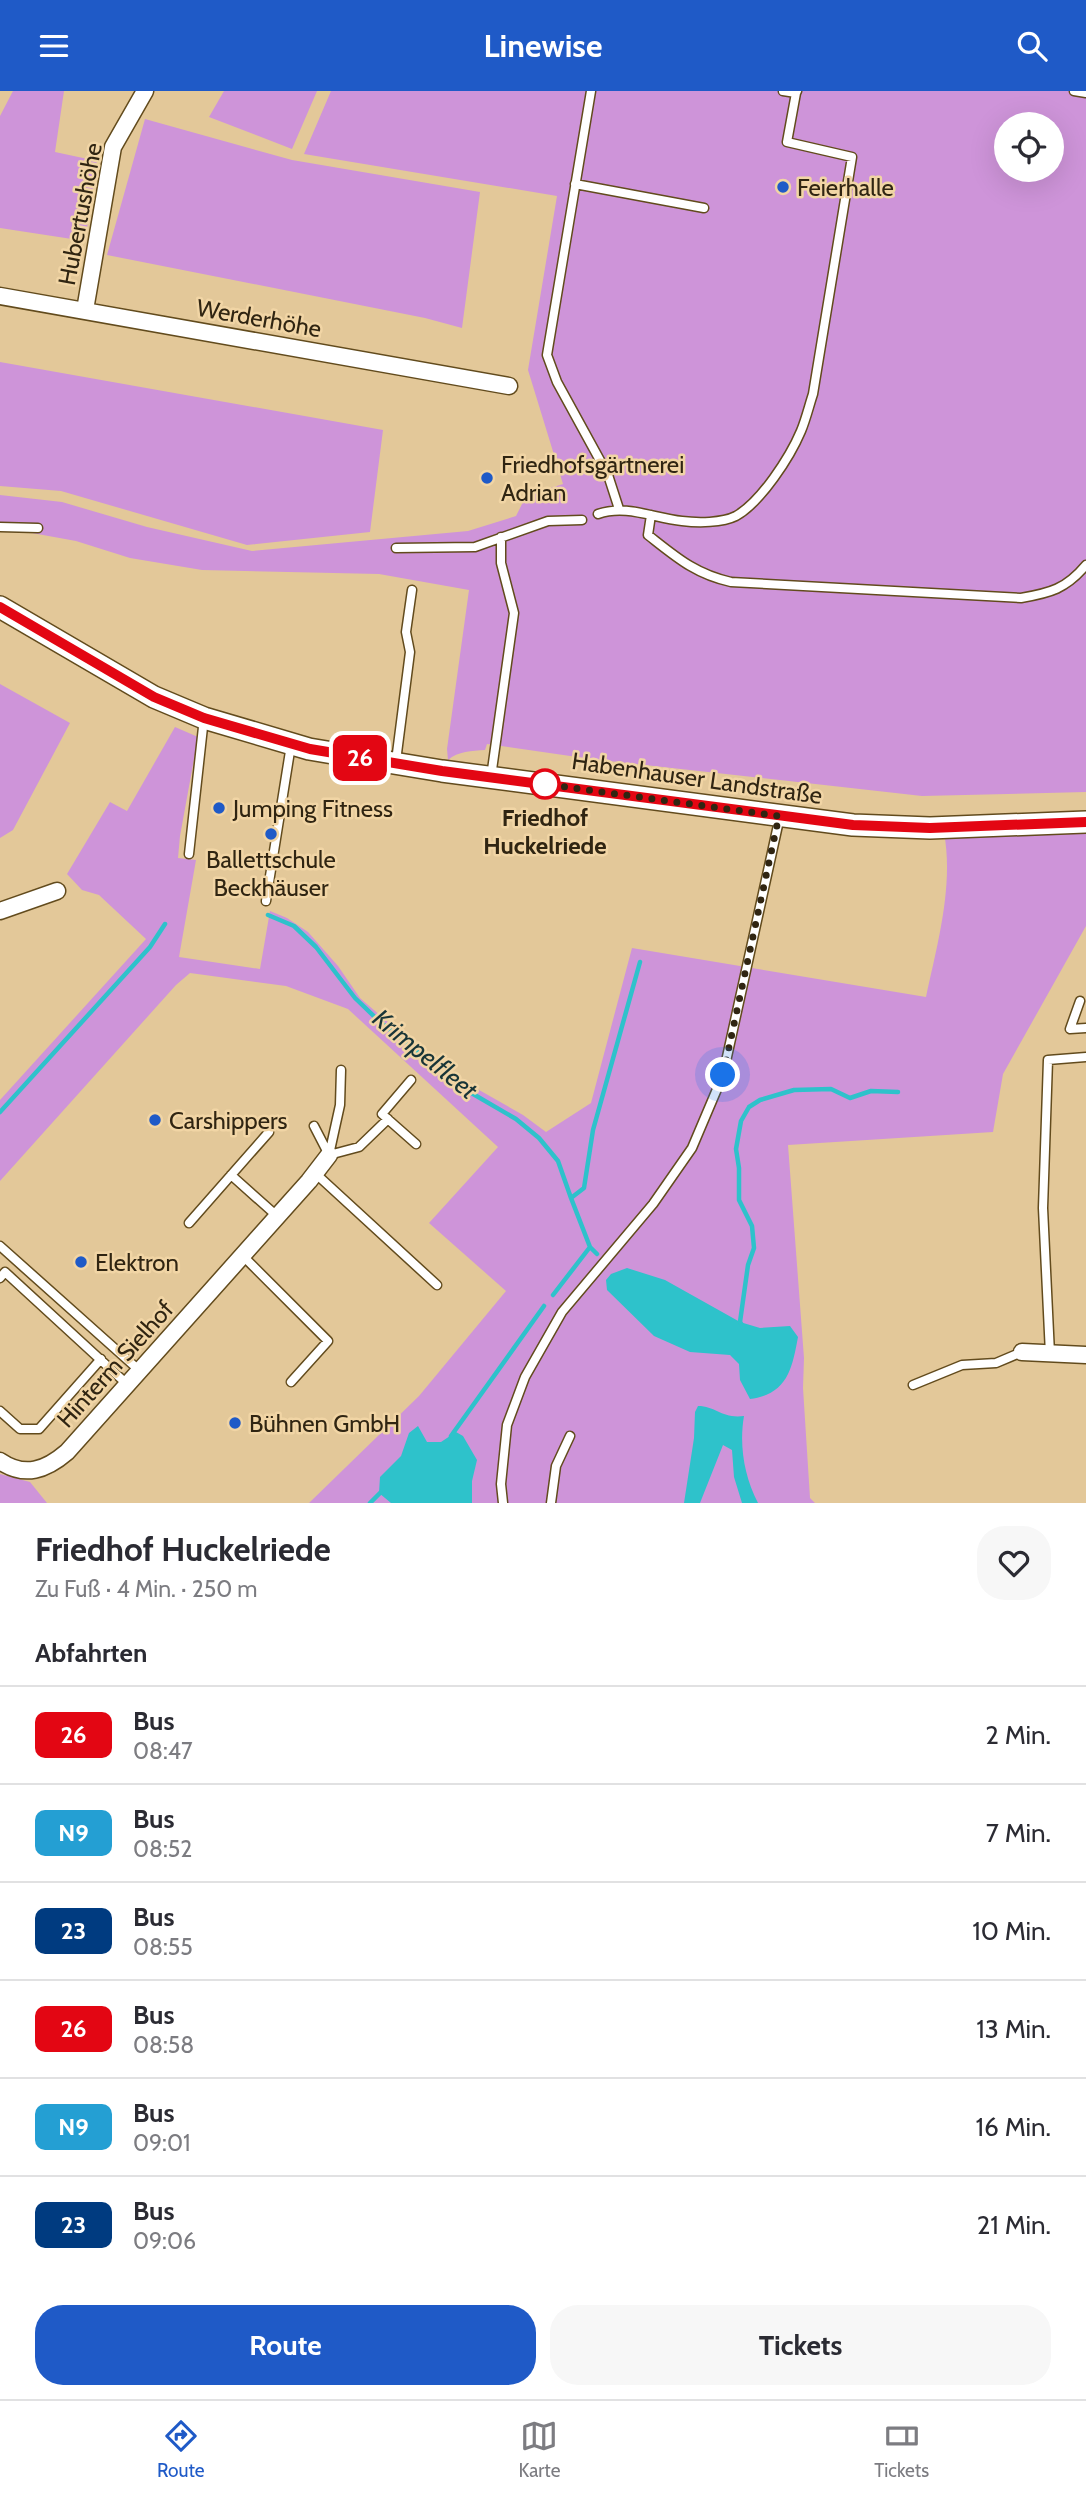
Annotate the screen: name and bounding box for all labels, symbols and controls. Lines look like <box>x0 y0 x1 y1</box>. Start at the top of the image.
text: Linewise <box>484 26 602 65</box>
icon: menu <box>35 27 73 65</box>
icon: search <box>1013 27 1051 65</box>
map controls <box>994 112 1064 182</box>
button: locate <box>994 112 1064 182</box>
street label: Hubertushöhe <box>52 140 108 288</box>
place label: Feierhalle <box>797 173 894 202</box>
marker: Feierhalle <box>775 179 791 195</box>
street label: Werderhöhe <box>194 293 324 343</box>
place label: Friedhofsgärtnerei Adrian <box>501 450 684 507</box>
marker: Friedhofsgärtnerei Adrian <box>479 470 495 486</box>
line badge: 26 <box>328 735 392 781</box>
text: 26 <box>347 743 373 772</box>
street label: Habenhauser Landstraße <box>570 746 824 810</box>
marker: Friedhof Huckelriede <box>530 769 560 799</box>
place label: Jumping Fitness <box>232 794 393 823</box>
marker: Jumping Fitness <box>211 800 227 816</box>
place label: Friedhof Huckelriede <box>483 803 607 860</box>
marker: Ballettschule Beckhäuser <box>263 826 279 842</box>
place label: Ballettschule Beckhäuser <box>206 845 336 902</box>
water label: Krimpelfleet <box>366 1002 485 1107</box>
your location <box>705 1057 740 1092</box>
place label: Carshippers <box>169 1106 288 1135</box>
marker: Carshippers <box>147 1112 163 1128</box>
place label: Elektron <box>95 1248 179 1277</box>
marker: Elektron <box>73 1254 89 1270</box>
street label: Hinterm Sielhof <box>51 1295 179 1433</box>
place label: Bühnen GmbH <box>249 1409 400 1438</box>
marker: Bühnen GmbH <box>227 1415 243 1431</box>
button: heart <box>977 1526 1051 1600</box>
text: Friedhof Huckelriede <box>35 1529 331 1569</box>
text: Zu Fuß · 4 Min. · 250 m <box>35 1575 258 1603</box>
text: Abfahrten <box>35 1637 147 1669</box>
text: Bus <box>133 1705 174 1737</box>
text: 2 Min. <box>985 1719 1051 1751</box>
text: 26 <box>60 1720 87 1749</box>
text: 08:47 <box>133 1737 193 1765</box>
text: Bus <box>133 1803 174 1835</box>
text: 7 Min. <box>986 1817 1051 1849</box>
text: N9 <box>58 1818 89 1847</box>
text: 08:52 <box>133 1835 192 1863</box>
text: Bus <box>133 1901 174 1933</box>
text: 10 Min. <box>972 1915 1051 1947</box>
text: 23 <box>61 1916 86 1945</box>
text: 08:55 <box>133 1933 193 1961</box>
text: Bus <box>133 1999 174 2031</box>
text: 13 Min. <box>976 2013 1051 2045</box>
text: 26 <box>60 2014 87 2043</box>
text: 08:58 <box>133 2031 194 2059</box>
text: Bus <box>133 2097 174 2129</box>
text: 16 Min. <box>976 2111 1051 2143</box>
text: N9 <box>58 2112 89 2141</box>
text: 09:01 <box>133 2129 190 2157</box>
text: Bus <box>133 2195 174 2227</box>
text: 21 Min. <box>977 2209 1051 2241</box>
text: 23 <box>61 2210 86 2239</box>
text: 09:06 <box>133 2227 196 2255</box>
button: Route <box>35 2305 536 2385</box>
button: Tickets <box>550 2305 1051 2385</box>
tab: Route <box>157 2417 205 2482</box>
tab: Karte <box>518 2417 560 2482</box>
tab: Tickets <box>874 2417 929 2482</box>

